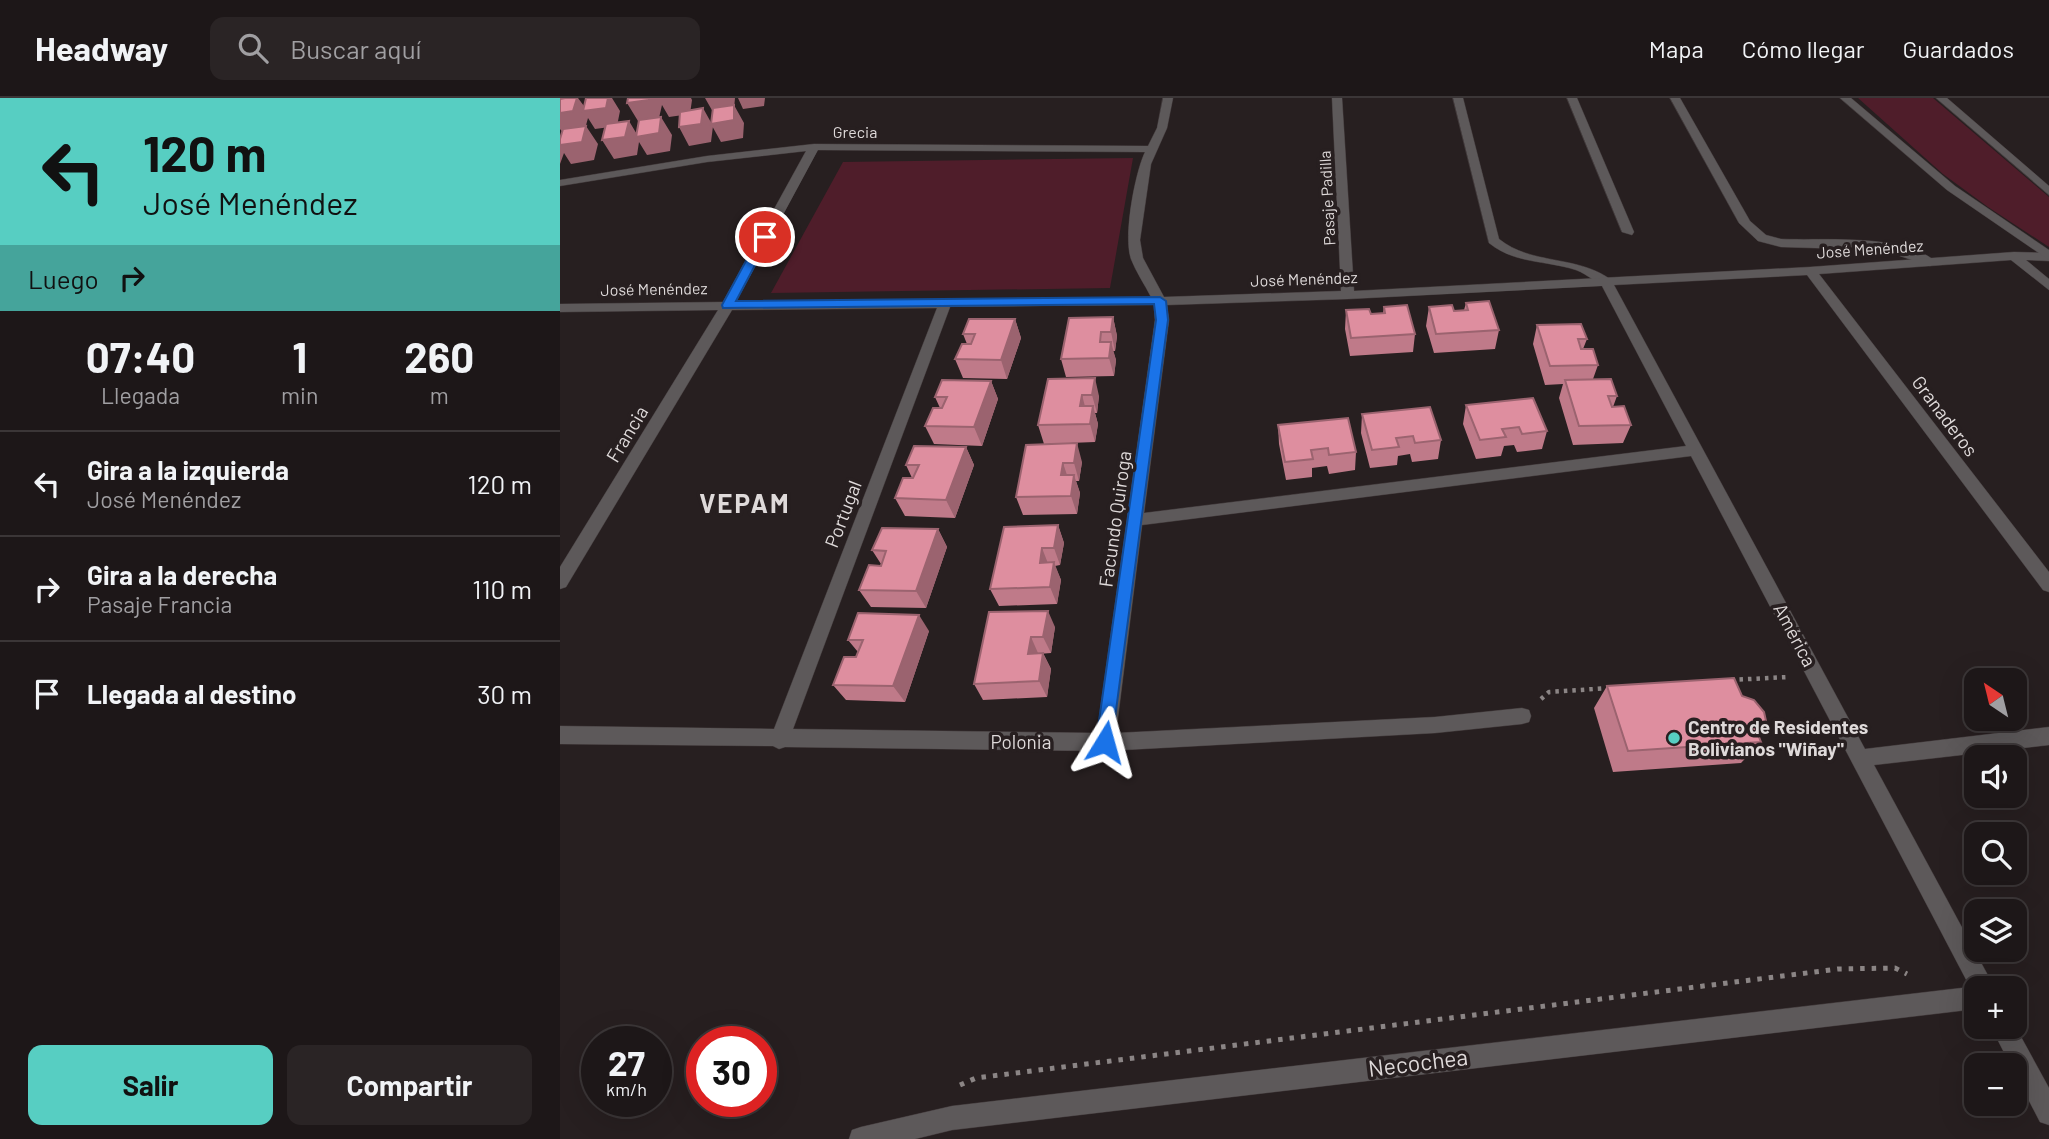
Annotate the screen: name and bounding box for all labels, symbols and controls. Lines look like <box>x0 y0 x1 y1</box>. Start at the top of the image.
search box <box>210 17 700 80</box>
text: Headway <box>35 28 168 68</box>
icon: search <box>234 29 272 67</box>
text: Buscar aquí <box>290 33 421 64</box>
text: Mapa <box>1649 34 1704 63</box>
text: Cómo llegar <box>1742 34 1864 63</box>
text: Guardados <box>1902 34 2014 63</box>
street label: Grecia <box>833 122 877 141</box>
text: 120 m <box>143 123 266 182</box>
icon: left <box>28 126 119 217</box>
street label: Pasaje Padilla <box>1315 150 1338 246</box>
text: José Menéndez <box>143 183 358 221</box>
pin <box>735 207 795 267</box>
icon: arrive <box>746 218 784 256</box>
street label: José Menéndez <box>1816 235 1924 262</box>
icon: right <box>113 259 151 297</box>
text: Luego <box>28 263 99 294</box>
street label: José Menéndez <box>1250 267 1358 290</box>
street label: José Menéndez <box>600 278 708 299</box>
text: 07:40 <box>86 331 195 381</box>
text: 1 <box>292 331 307 381</box>
text: 260 <box>404 331 474 381</box>
street label: Granaderos <box>1908 371 1983 461</box>
text: Llegada <box>101 381 180 409</box>
text: min <box>281 381 318 409</box>
text: m <box>430 381 449 409</box>
street label: Francia <box>601 401 652 466</box>
street label: Facundo Quiroga <box>1094 449 1135 589</box>
text: Gira a la izquierda <box>87 454 289 485</box>
icon: left <box>28 465 66 503</box>
text: 120 m <box>468 468 532 499</box>
street label: Portugal <box>819 477 866 551</box>
text: José Menéndez <box>87 485 241 513</box>
district label: VEPAM <box>699 487 791 518</box>
text: Gira a la derecha <box>87 559 277 590</box>
icon: right <box>28 570 66 608</box>
text: 110 m <box>472 573 532 604</box>
text: Pasaje Francia <box>87 590 232 618</box>
street label: América <box>1769 599 1822 670</box>
north arrow <box>1964 668 2026 732</box>
map controls <box>1964 668 2027 1116</box>
icon: arrive <box>28 675 66 713</box>
text: Llegada al destino <box>87 678 296 709</box>
text: 30 m <box>477 678 532 709</box>
position arrow <box>1068 705 1142 779</box>
place label: Centro de Residentes Bolivianos "Wiñay" <box>1688 715 1868 760</box>
street label: Polonia <box>991 730 1051 753</box>
marker: Centro de Residentes Bolivianos "Wiñay" <box>1666 730 1682 746</box>
button: sound <box>1964 745 2027 808</box>
button: search <box>1964 822 2027 885</box>
button: layers <box>1964 899 2027 962</box>
button: + <box>1964 976 2027 1039</box>
speed limit sign: 30 <box>686 1026 777 1117</box>
text: 27 <box>608 1041 645 1083</box>
street label: Necochea <box>1366 1042 1469 1082</box>
button: Salir <box>28 1045 273 1125</box>
button: Compartir <box>287 1045 532 1125</box>
button: − <box>1964 1053 2027 1116</box>
text: km/h <box>606 1078 647 1100</box>

